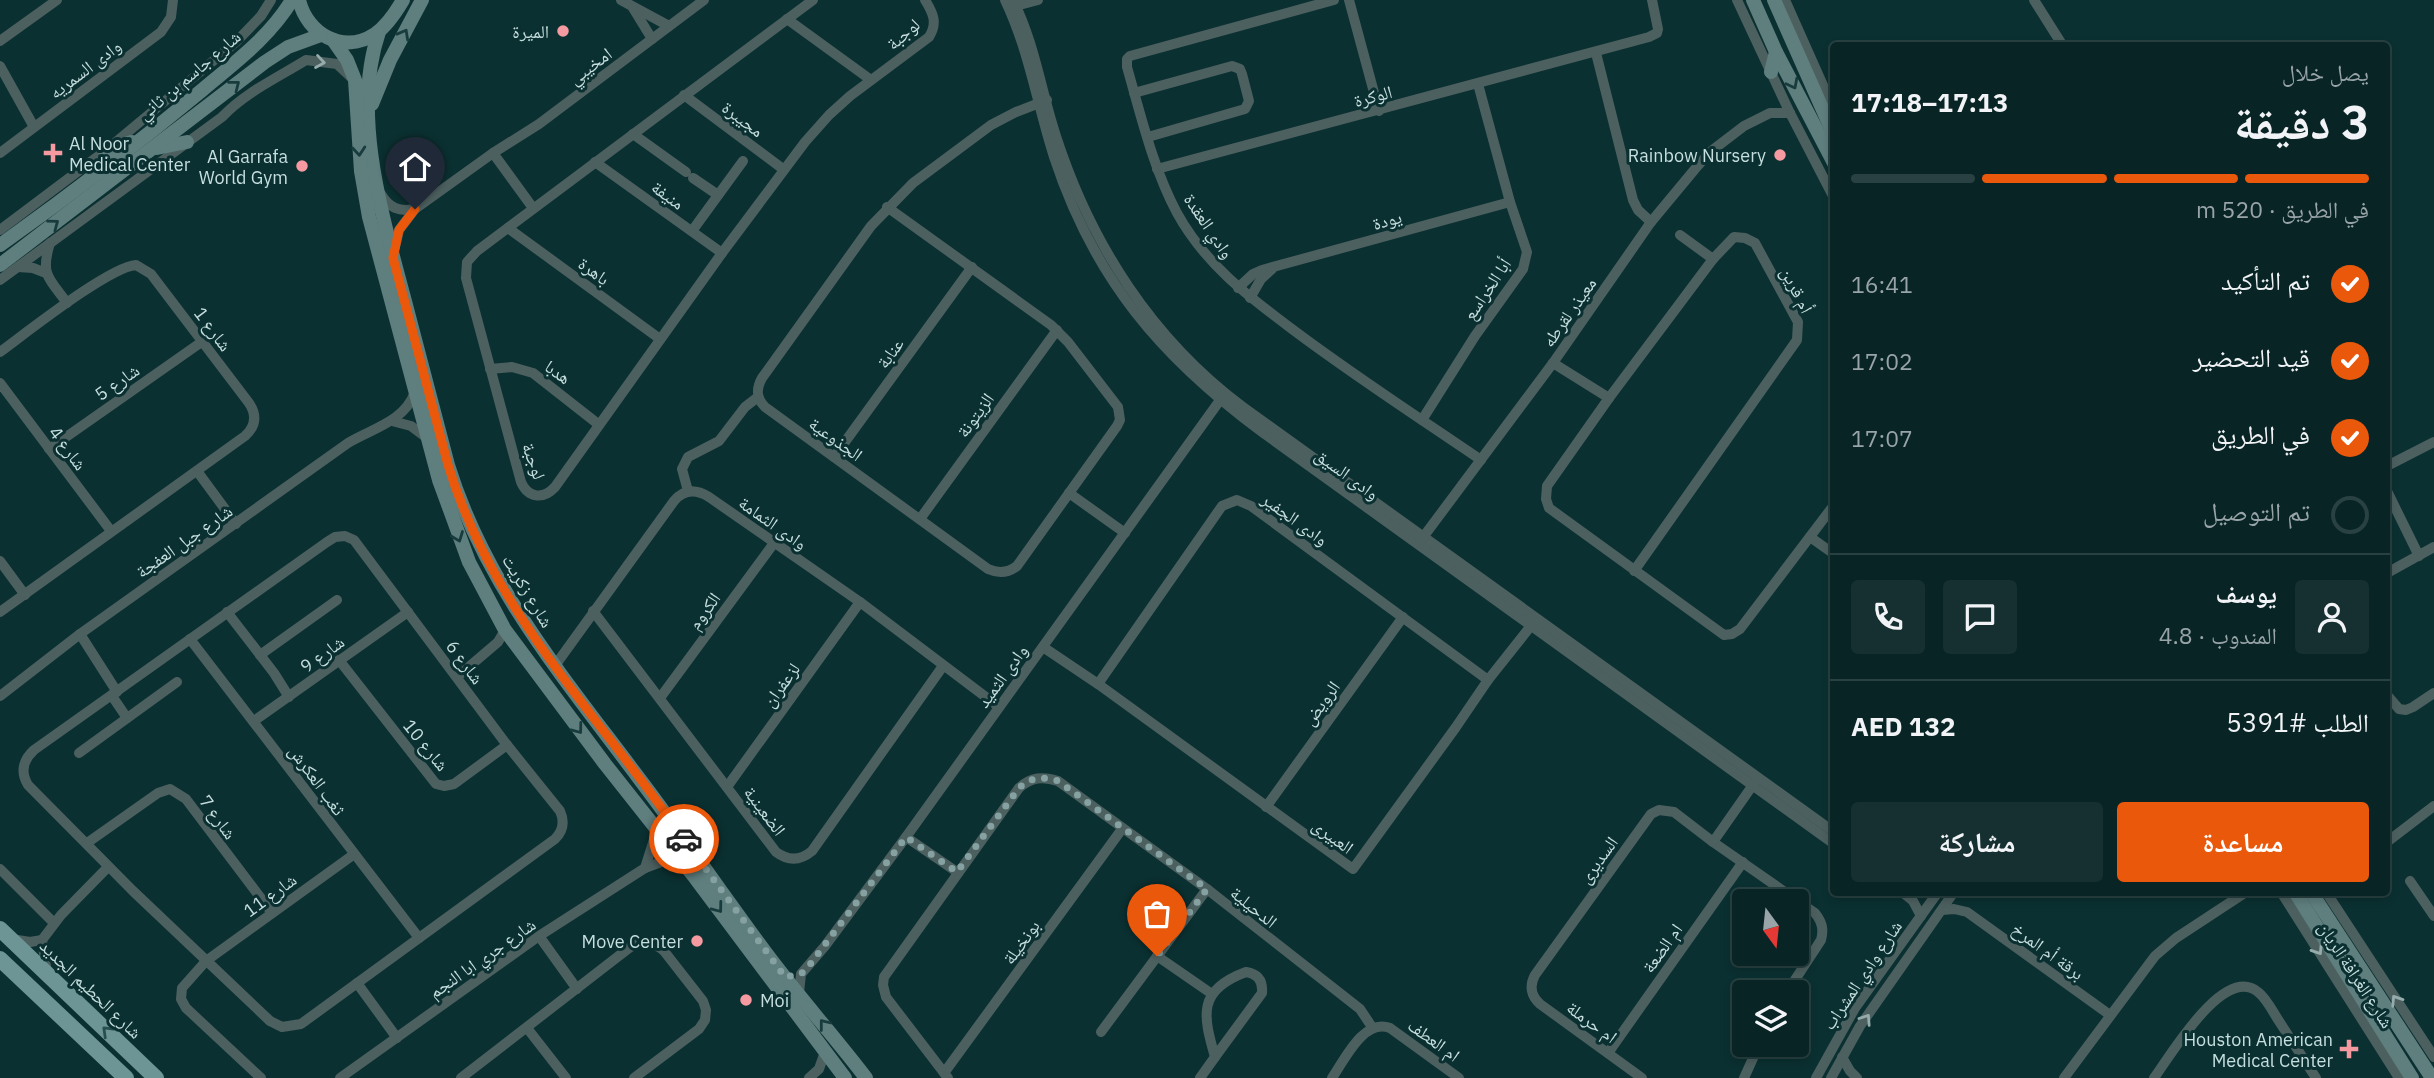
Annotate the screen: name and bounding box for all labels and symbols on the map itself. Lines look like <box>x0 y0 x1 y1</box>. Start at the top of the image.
street label: لوجبة <box>881 13 925 55</box>
place label: الميرة <box>512 20 549 43</box>
marker: الميرة <box>555 23 571 39</box>
street label: شارع جاسم بن ثاني <box>133 25 248 128</box>
one-way arrow <box>395 29 409 42</box>
street label: وادى السمريه <box>44 34 126 104</box>
street label: امخيبي <box>564 42 618 93</box>
one-way arrow <box>315 54 326 69</box>
one-way arrow <box>1784 76 1798 89</box>
street label: الوكرة <box>1351 80 1395 112</box>
one-way arrow <box>226 81 239 93</box>
street label: مجيبرة <box>717 96 769 142</box>
place label: Al Noor Medical Center <box>69 132 191 176</box>
pin <box>385 137 445 209</box>
marker: Al Noor Medical Center <box>43 143 63 163</box>
place label: Rainbow Nursery <box>1628 144 1766 167</box>
place label: Al Garrafa World Gym <box>199 145 288 189</box>
one-way arrow <box>351 146 366 157</box>
marker: Rainbow Nursery <box>1772 147 1788 163</box>
marker: Al Garrafa World Gym <box>294 158 310 174</box>
street label: منيفة <box>647 175 689 215</box>
street label: وادي العقدة <box>1176 189 1239 265</box>
street label: يودة <box>1370 205 1404 235</box>
one-way arrow <box>47 219 59 232</box>
street label: باهرة <box>574 252 614 290</box>
street label: أبا الخراسع <box>1458 254 1517 325</box>
street label: أم قرين <box>1775 263 1818 317</box>
street label: معيذر لقرطه <box>1537 273 1601 351</box>
street label: شارع 1 <box>189 302 237 356</box>
street label: عنابة <box>871 333 909 373</box>
street label: هدبا <box>540 355 576 389</box>
street label: شارع 5 <box>90 358 144 406</box>
street label: الزيتونة <box>951 388 999 442</box>
street label: الجذوعية <box>805 412 867 466</box>
street label: شارع 4 <box>44 421 92 475</box>
street label: لوجبة <box>517 440 551 482</box>
street label: وادى السيق <box>1310 443 1384 505</box>
street label: وادى الجفير <box>1257 487 1333 551</box>
street label: وادى الثمامة <box>734 491 812 555</box>
street label: شارع جبل العفجة <box>131 499 237 583</box>
one-way arrow <box>450 530 464 542</box>
street label: شارع زكريت <box>497 550 559 632</box>
street label: الكروم <box>683 588 726 635</box>
street label: شارع 9 <box>295 630 349 678</box>
street label: شارع 6 <box>441 635 489 689</box>
street label: وادى الثميد <box>971 640 1033 712</box>
street label: لزعفران <box>757 658 805 712</box>
street label: الرويض <box>1297 676 1345 730</box>
street label: شارع 10 <box>398 714 454 776</box>
one-way arrow <box>570 721 583 734</box>
street label: ثغب العكرش <box>284 740 350 820</box>
street label: الضعينية <box>739 782 791 840</box>
street label: شارع 7 <box>194 790 242 844</box>
courier <box>649 804 719 874</box>
street label: العبيرى <box>1308 813 1358 859</box>
street label: السديرى <box>1573 832 1623 888</box>
street label: شارع 11 <box>239 868 301 922</box>
street label: الدحيلية <box>1226 881 1282 933</box>
pin <box>1127 884 1187 956</box>
north arrow <box>1732 889 1810 966</box>
one-way arrow <box>710 901 722 913</box>
street label: شارع جري ابا النجم <box>424 913 542 1006</box>
street label: بونخيلة <box>997 915 1045 969</box>
street label: شارع وادي المشراب <box>1817 916 1910 1036</box>
street label: برقة أم المرخ <box>2007 917 2089 986</box>
street label: شارع الغرافة الريان <box>2313 918 2399 1032</box>
street label: ام الضعة <box>1637 919 1688 978</box>
place label: Move Center <box>582 930 683 953</box>
marker: Move Center <box>689 933 705 949</box>
street label: شارع الحطيم الجديد <box>34 934 147 1044</box>
one-way arrow <box>2309 942 2322 955</box>
place label: Moi <box>760 989 789 1012</box>
marker: Moi <box>738 992 754 1008</box>
one-way arrow <box>2392 995 2405 1008</box>
street label: ام حرملة <box>1562 996 1622 1049</box>
street label: ام العطف <box>1403 1013 1465 1067</box>
one-way arrow <box>1858 1014 1870 1027</box>
one-way arrow <box>820 1020 832 1033</box>
one-way arrow <box>102 1026 115 1039</box>
place label: Houston American Medical Center <box>2183 1028 2333 1072</box>
marker: Houston American Medical Center <box>2339 1039 2359 1059</box>

